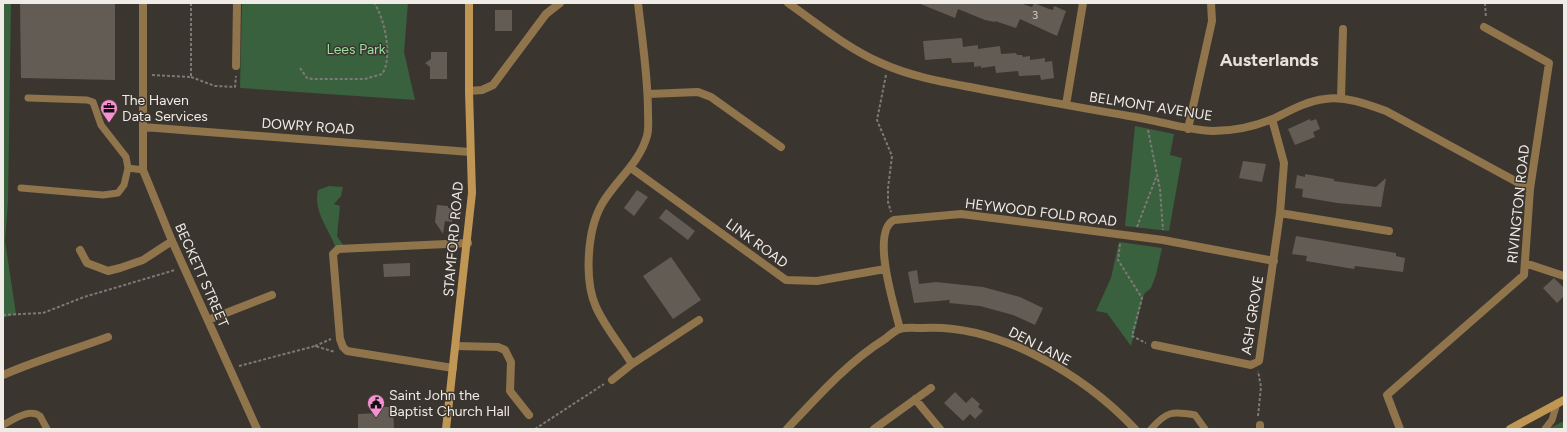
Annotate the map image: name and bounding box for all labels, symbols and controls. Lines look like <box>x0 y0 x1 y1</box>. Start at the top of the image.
house number: 3 <box>1032 8 1038 22</box>
park label: Lees Park <box>326 41 386 58</box>
district label: Austerlands <box>1220 49 1319 71</box>
street label: BELMONT AVENUE <box>1088 88 1214 125</box>
place label: The Haven Data Services <box>122 92 208 125</box>
office icon: The Haven Data Services <box>99 98 119 123</box>
street label: DOWRY ROAD <box>261 115 355 138</box>
street label: RIVINGTON ROAD <box>1504 144 1533 264</box>
street label: STAMFORD ROAD <box>440 181 467 297</box>
street label: HEYWOOD FOLD ROAD <box>964 195 1118 230</box>
street label: LINK ROAD <box>722 215 791 272</box>
street label: BECKETT STREET <box>171 221 232 330</box>
street label: ASH GROVE <box>1238 274 1267 356</box>
street label: DEN LANE <box>1006 323 1074 369</box>
place label: Saint John the Baptist Church Hall <box>389 387 510 420</box>
public building icon: Saint John the Baptist Church Hall <box>366 393 386 418</box>

